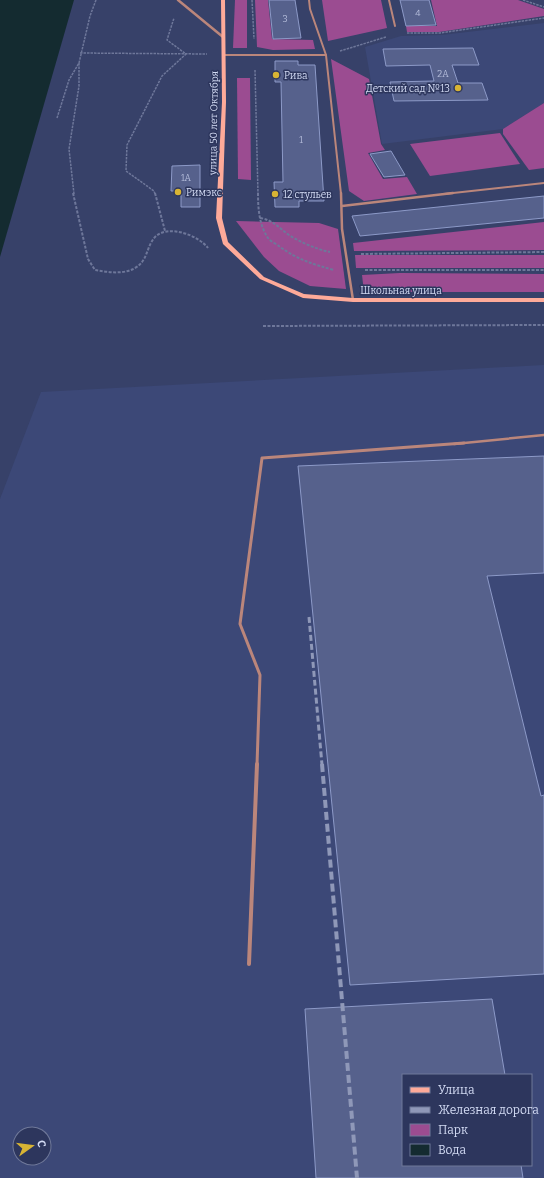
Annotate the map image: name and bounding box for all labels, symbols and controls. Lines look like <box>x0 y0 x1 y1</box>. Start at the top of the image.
house number: 4 <box>415 8 421 18</box>
house number: 3 <box>282 14 288 24</box>
house number: 2А <box>437 69 449 79</box>
street label: улица 50 лет Октября <box>206 70 221 176</box>
marker: Рива <box>271 70 281 80</box>
place label: Рива <box>284 70 308 82</box>
place label: Детский сад №13 <box>366 83 450 95</box>
marker: Детский сад №13 <box>453 83 463 93</box>
house number: 1 <box>299 135 303 145</box>
house number: 1А <box>181 173 192 183</box>
marker: Римэкс <box>173 187 183 197</box>
place label: Римэкс <box>186 187 222 199</box>
marker: 12 стульев <box>270 189 280 199</box>
place label: 12 стульев <box>283 189 332 201</box>
street label: Школьная улица <box>360 285 442 297</box>
legend <box>402 1074 532 1166</box>
text: Улица <box>438 1083 475 1097</box>
text: Железная дорога <box>438 1103 539 1117</box>
text: Парк <box>438 1123 468 1137</box>
north arrow <box>12 1126 52 1166</box>
text: С <box>34 1139 48 1149</box>
text: Вода <box>438 1143 467 1157</box>

